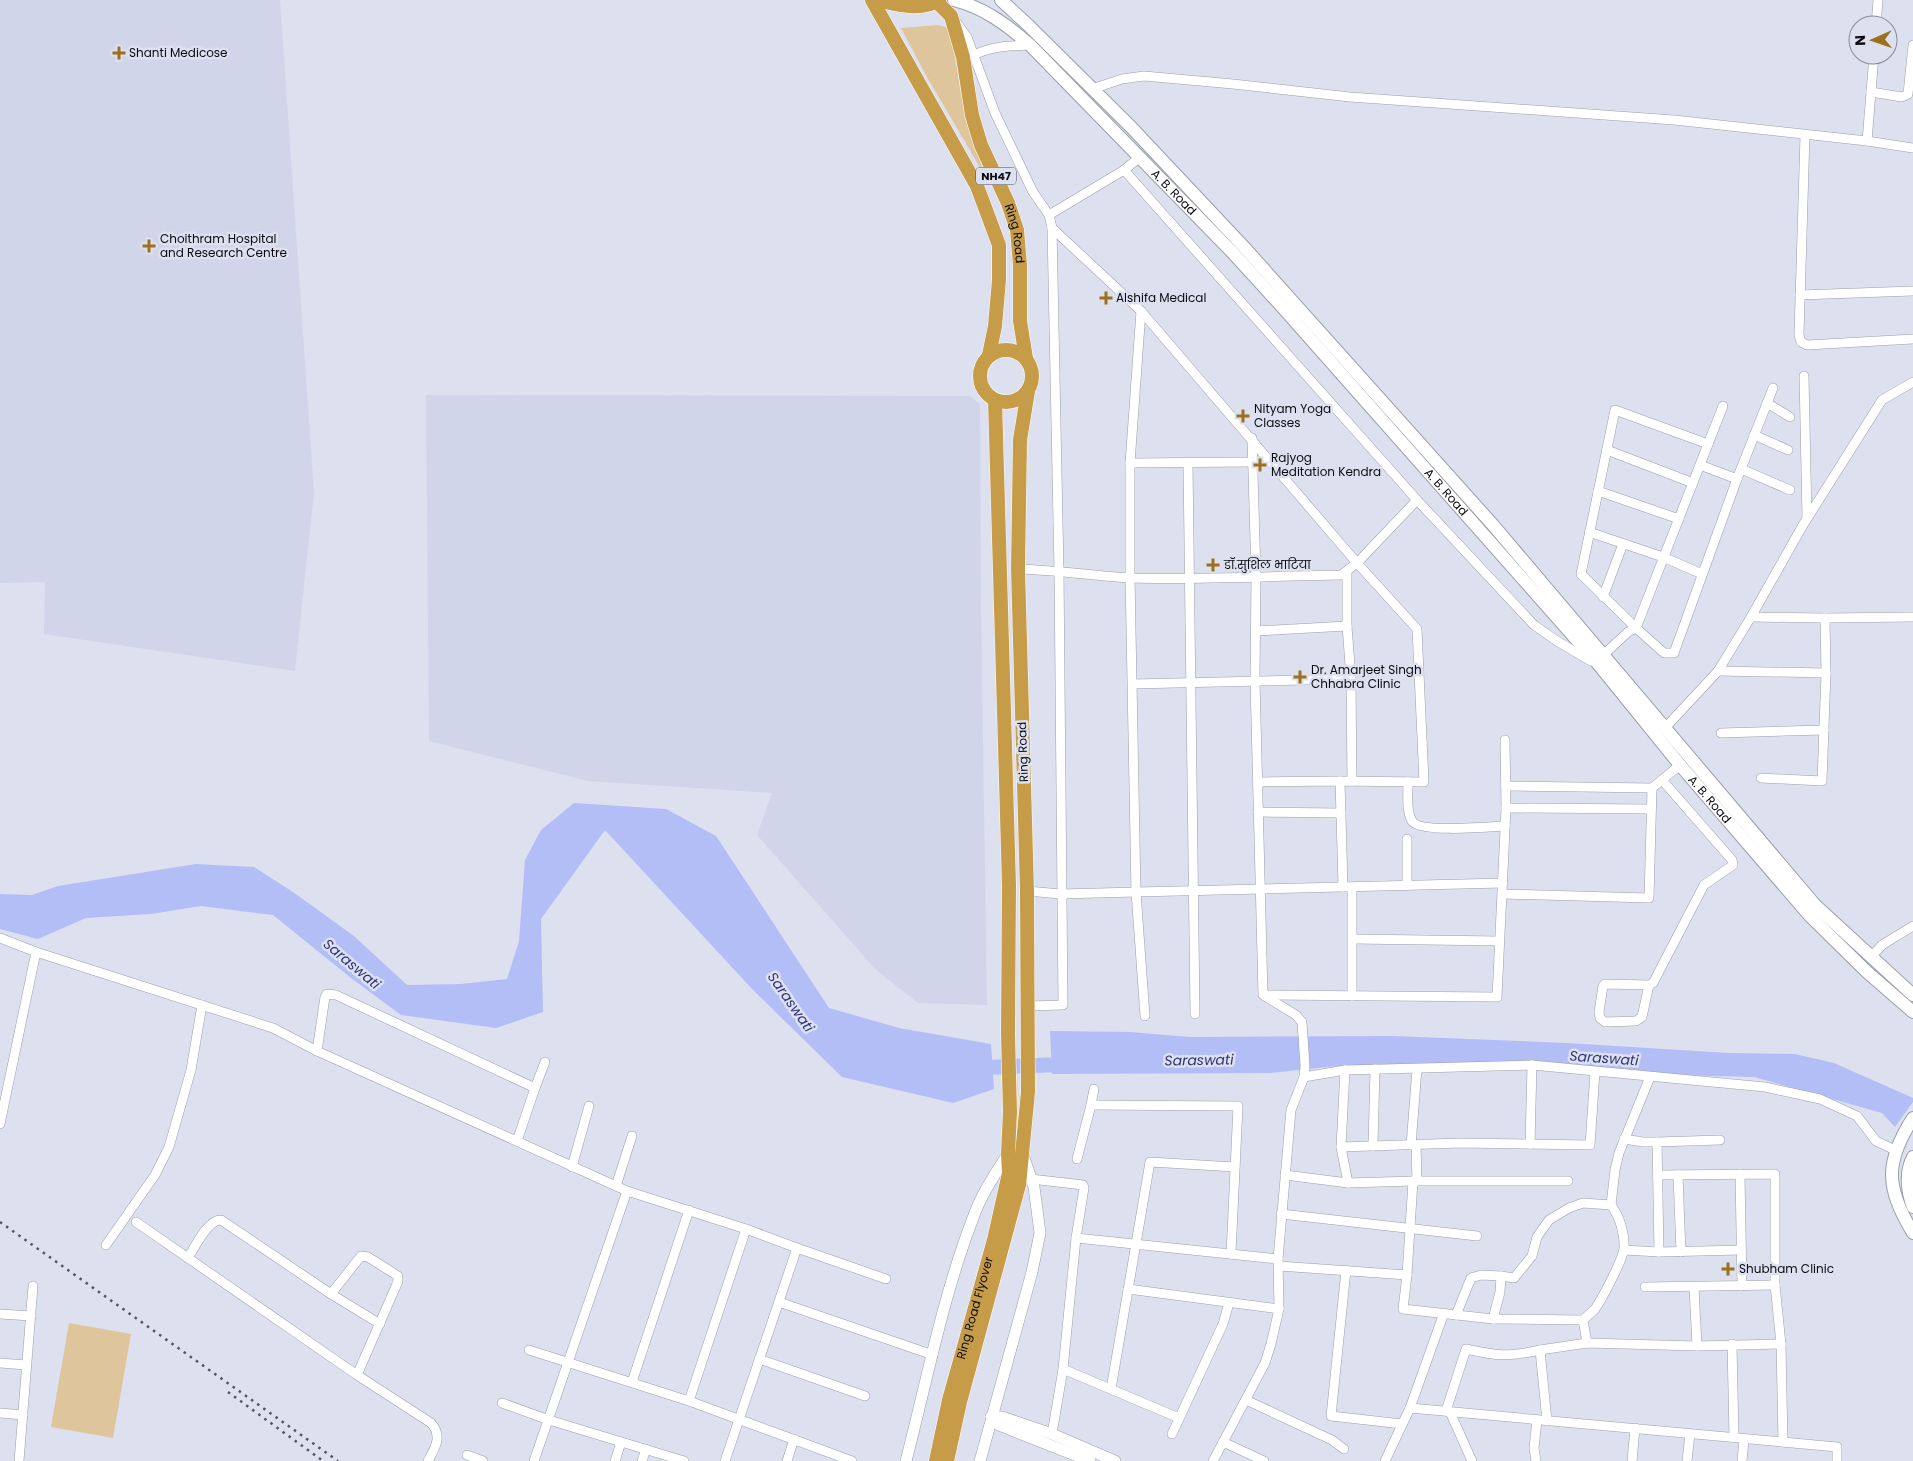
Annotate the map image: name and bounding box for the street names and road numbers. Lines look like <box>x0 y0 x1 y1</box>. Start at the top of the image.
street label: A. B. Road <box>1148 165 1201 219</box>
road number: NH47 <box>976 168 1016 185</box>
street label: Ring Road <box>1001 201 1029 264</box>
street label: A. B. Road <box>1421 464 1472 519</box>
street label: Ring Road <box>1013 722 1032 783</box>
street label: A. B. Road <box>1685 771 1735 827</box>
street label: Ring Road Flyover <box>952 1254 997 1361</box>

